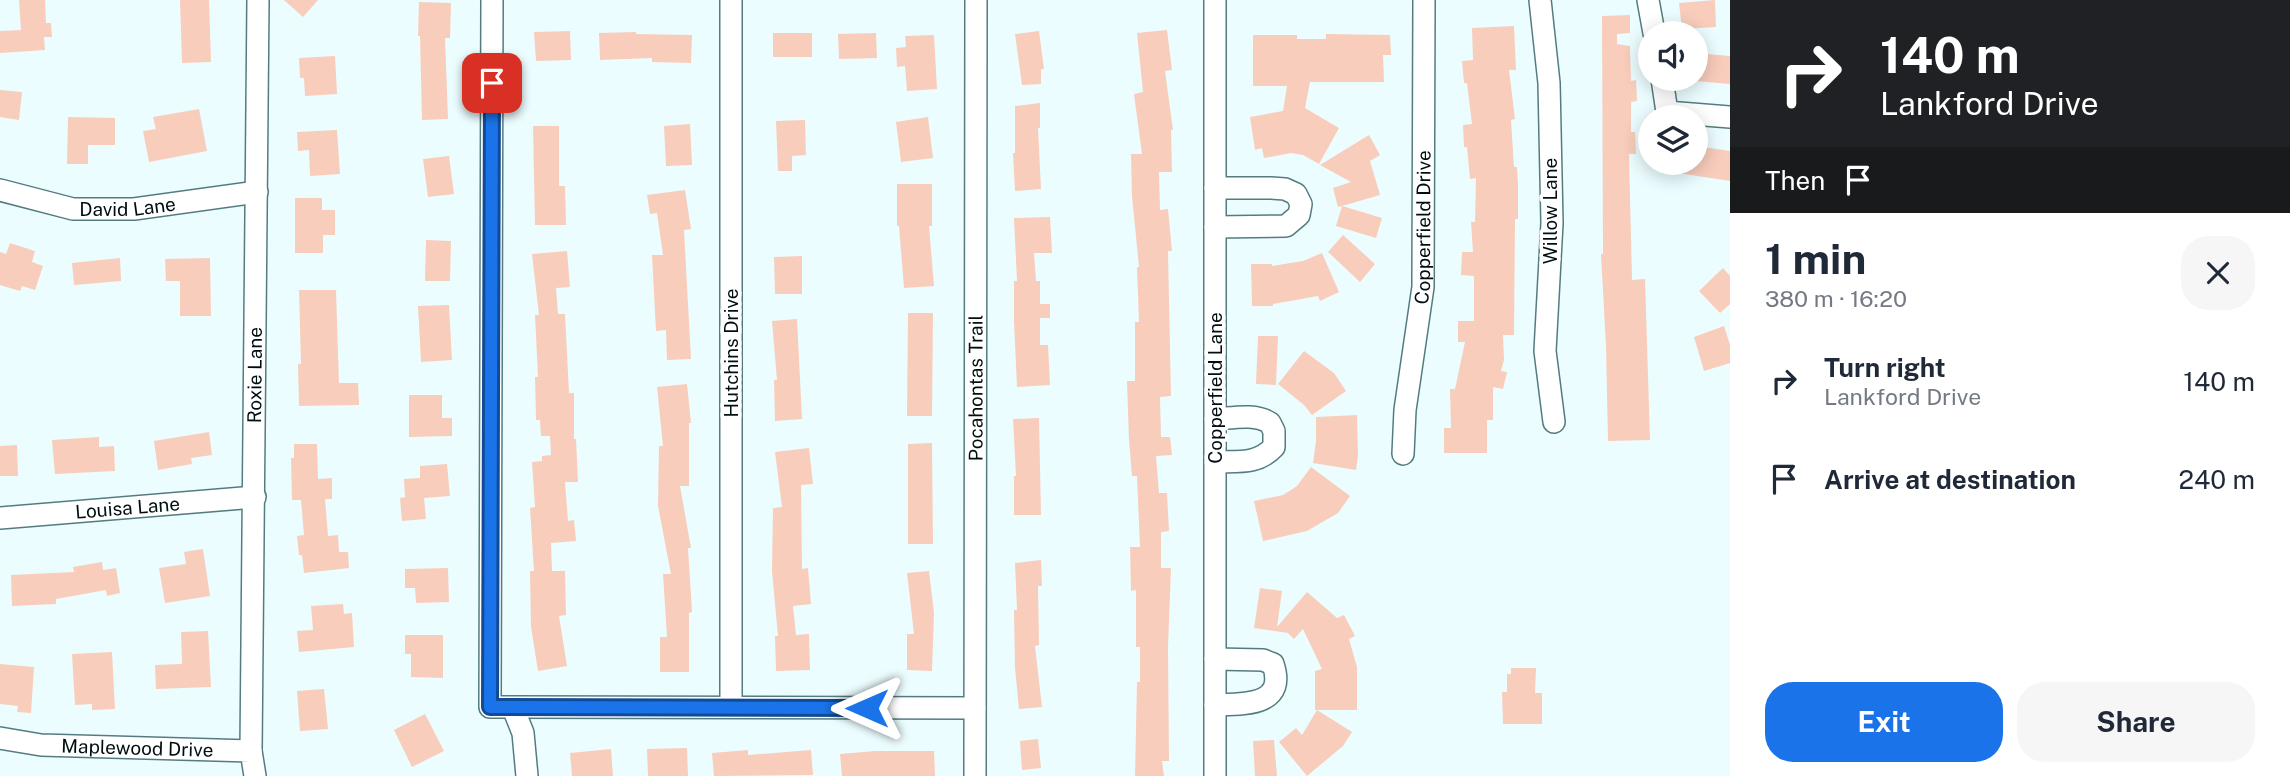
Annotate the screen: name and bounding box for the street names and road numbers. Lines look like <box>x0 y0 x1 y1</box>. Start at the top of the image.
street label: Copperfield Drive <box>1410 150 1434 306</box>
street label: Willow Lane <box>1539 158 1561 264</box>
street label: David Lane <box>79 192 177 220</box>
street label: Hutchins Drive <box>720 288 742 418</box>
street label: Copperfield Lane <box>1204 312 1226 464</box>
street label: Pocahontas Trail <box>964 315 987 461</box>
street label: Roxie Lane <box>243 327 266 423</box>
street label: Louisa Lane <box>74 492 181 523</box>
street label: Maplewood Drive <box>61 735 214 761</box>

